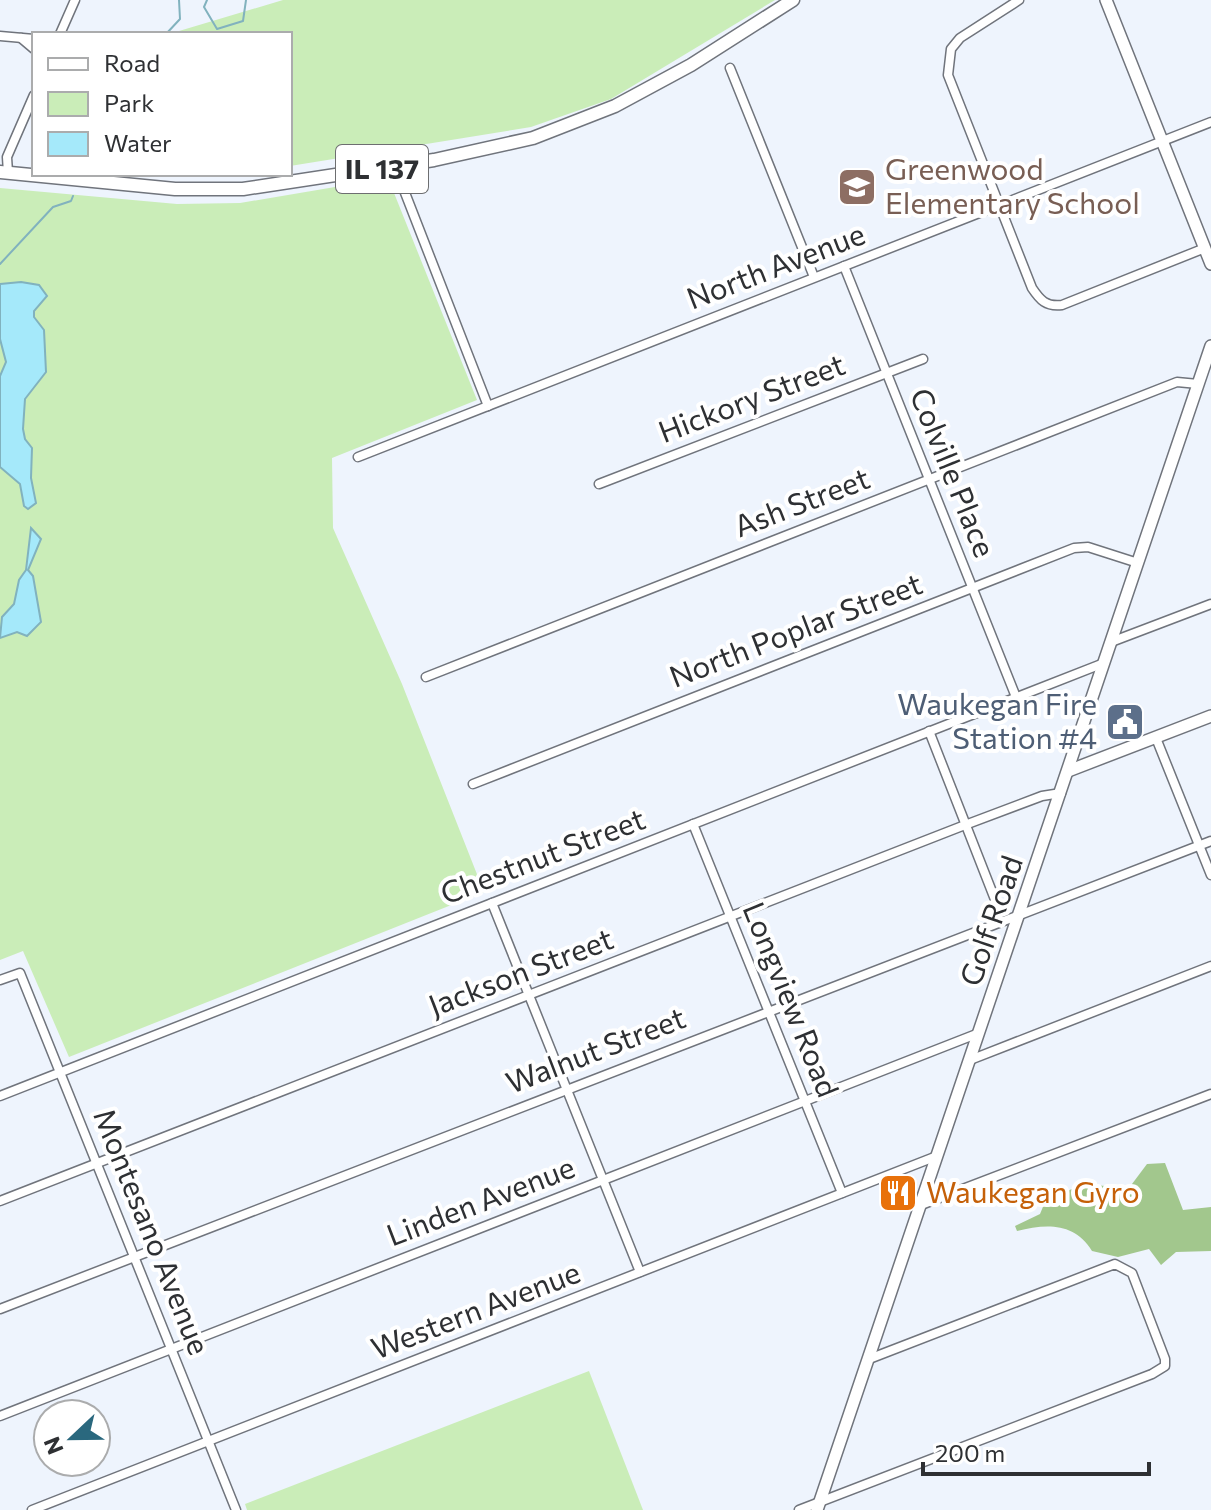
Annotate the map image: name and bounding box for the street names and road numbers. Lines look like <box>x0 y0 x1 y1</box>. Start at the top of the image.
road number: IL 137 <box>336 145 428 193</box>
street label: North Avenue <box>681 214 869 316</box>
street label: Hickory Street <box>653 344 850 449</box>
street label: Colville Place <box>904 382 1005 562</box>
street label: Ash Street <box>728 458 874 543</box>
street label: North Poplar Street <box>664 563 927 694</box>
street label: Chestnut Street <box>435 799 650 911</box>
street label: Golf Road <box>950 850 1029 990</box>
street label: Longview Road <box>736 896 848 1102</box>
street label: Jackson Street <box>423 918 618 1023</box>
street label: Walnut Street <box>500 998 690 1100</box>
street label: Montesano Avenue <box>87 1103 220 1359</box>
street label: Linden Avenue <box>381 1147 579 1252</box>
street label: Western Avenue <box>365 1252 585 1365</box>

